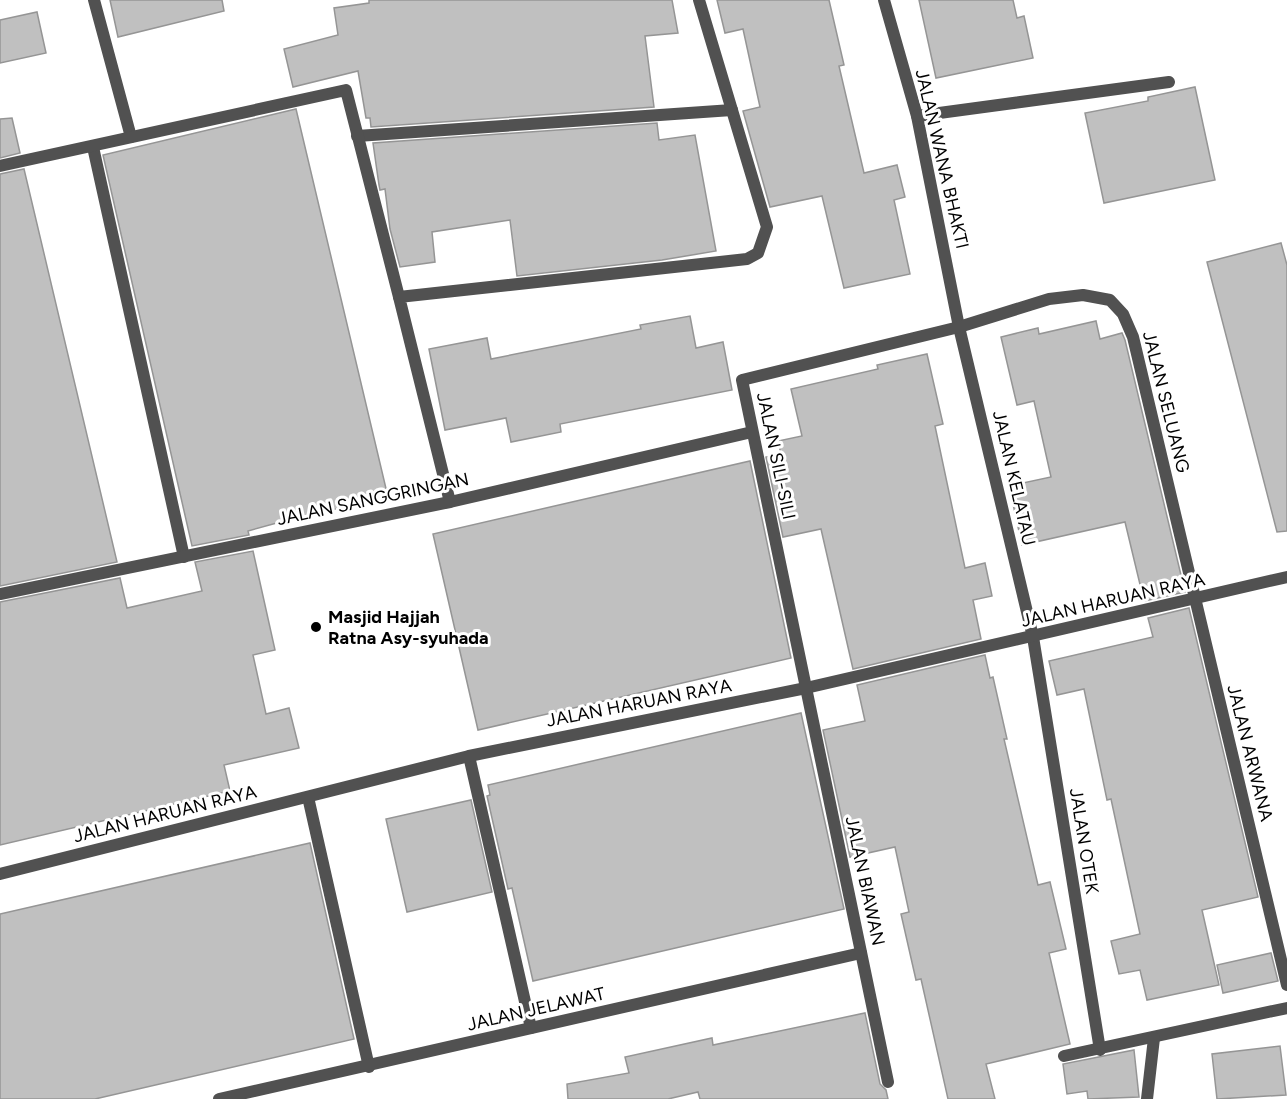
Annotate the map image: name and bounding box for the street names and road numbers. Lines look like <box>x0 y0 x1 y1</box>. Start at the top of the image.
street label: JALAN WANA BHAKTI <box>911 67 973 251</box>
street label: JALAN SELUANG <box>1138 329 1194 475</box>
street label: JALAN SILI-SILI <box>752 391 800 521</box>
street label: JALAN KELATAU <box>988 408 1040 548</box>
street label: JALAN SANGGRINGAN <box>275 468 471 530</box>
street label: JALAN HARUAN RAYA <box>1019 568 1207 632</box>
street label: JALAN HARUAN RAYA <box>545 674 733 732</box>
street label: JALAN ARWANA <box>1222 683 1278 823</box>
street label: JALAN HARUAN RAYA <box>71 781 259 847</box>
street label: JALAN OTEK <box>1065 787 1103 895</box>
street label: JALAN BIAWAN <box>841 814 889 948</box>
street label: JALAN JELAWAT <box>465 982 607 1036</box>

